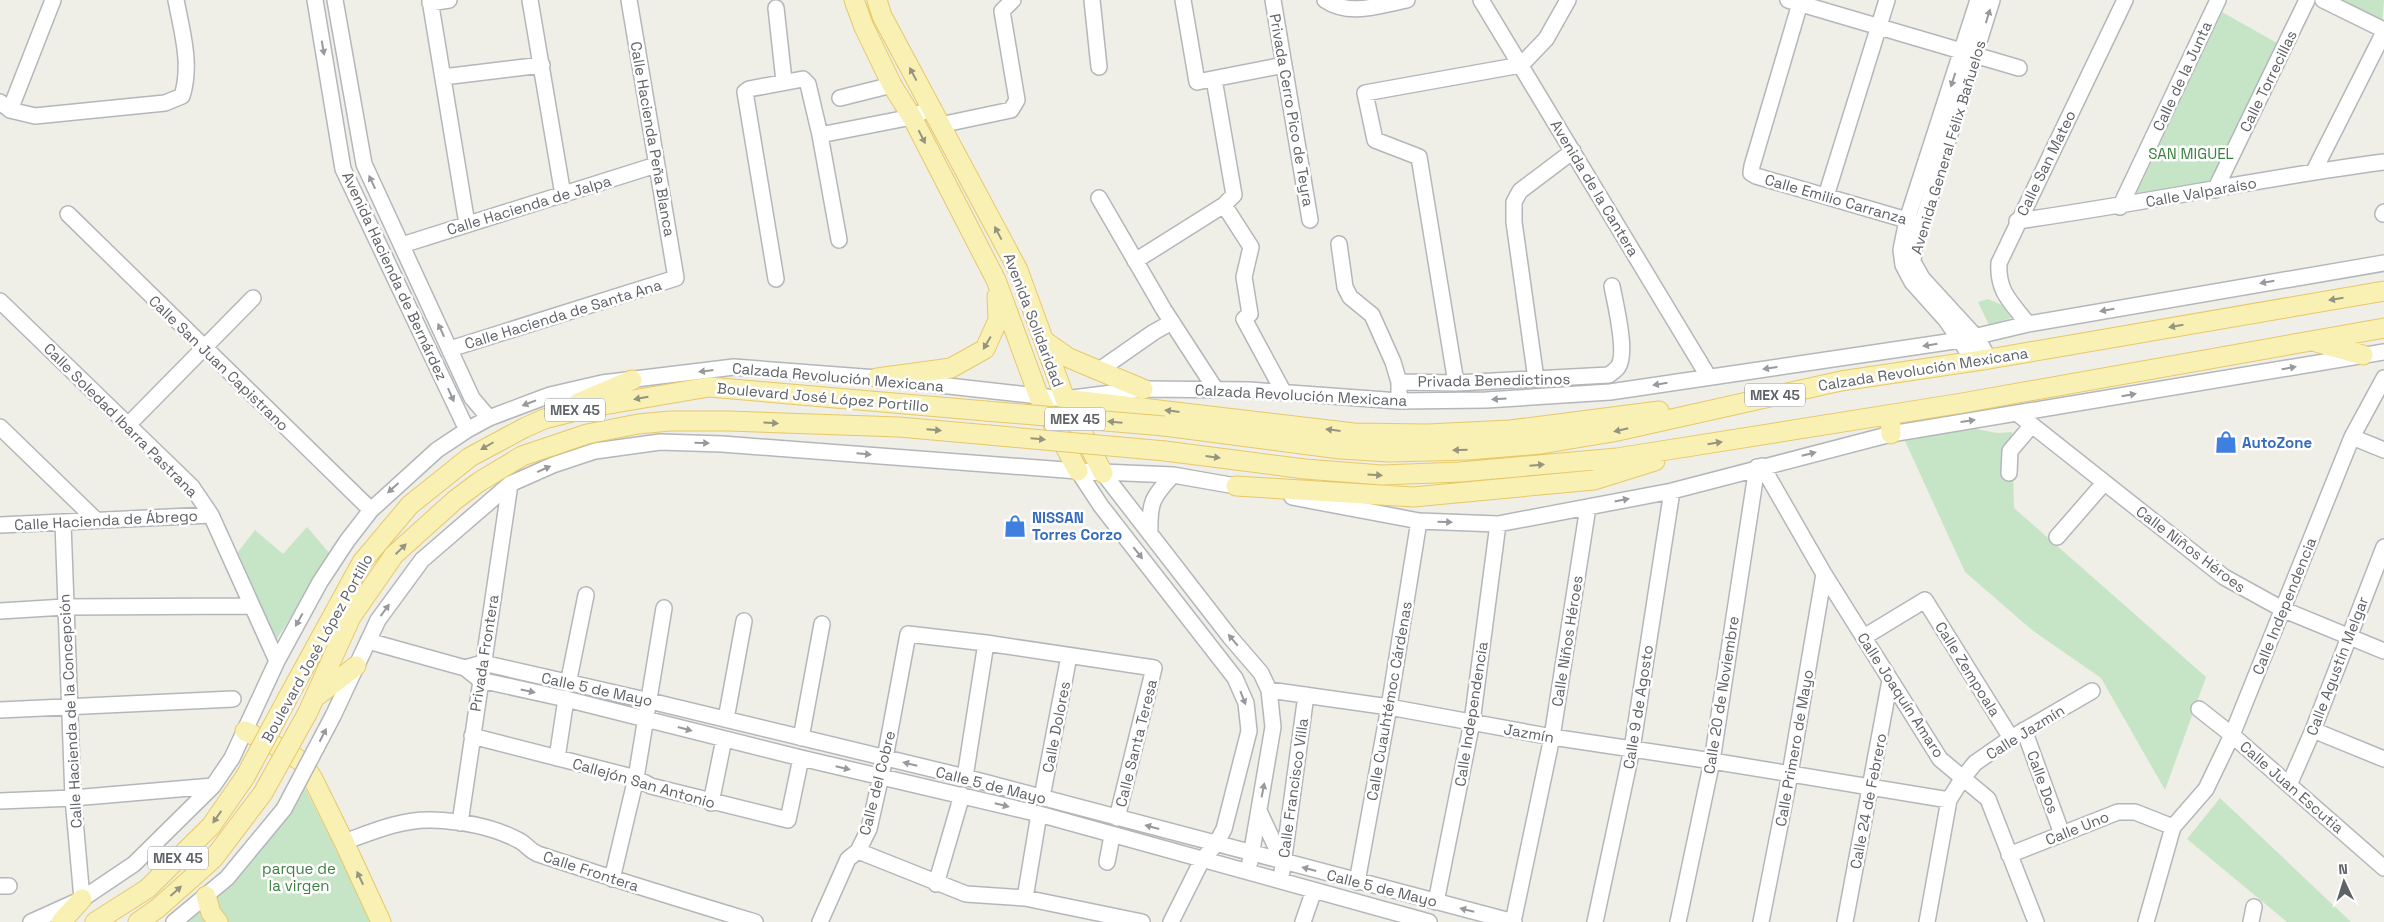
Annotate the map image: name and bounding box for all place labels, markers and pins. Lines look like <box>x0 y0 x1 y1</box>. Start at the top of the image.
shop icon: AutoZone <box>2213 429 2239 455</box>
place label: AutoZone <box>2242 433 2312 452</box>
place label: NISSAN Torres Corzo <box>1032 508 1122 544</box>
shop icon: NISSAN Torres Corzo <box>1002 513 1028 539</box>

